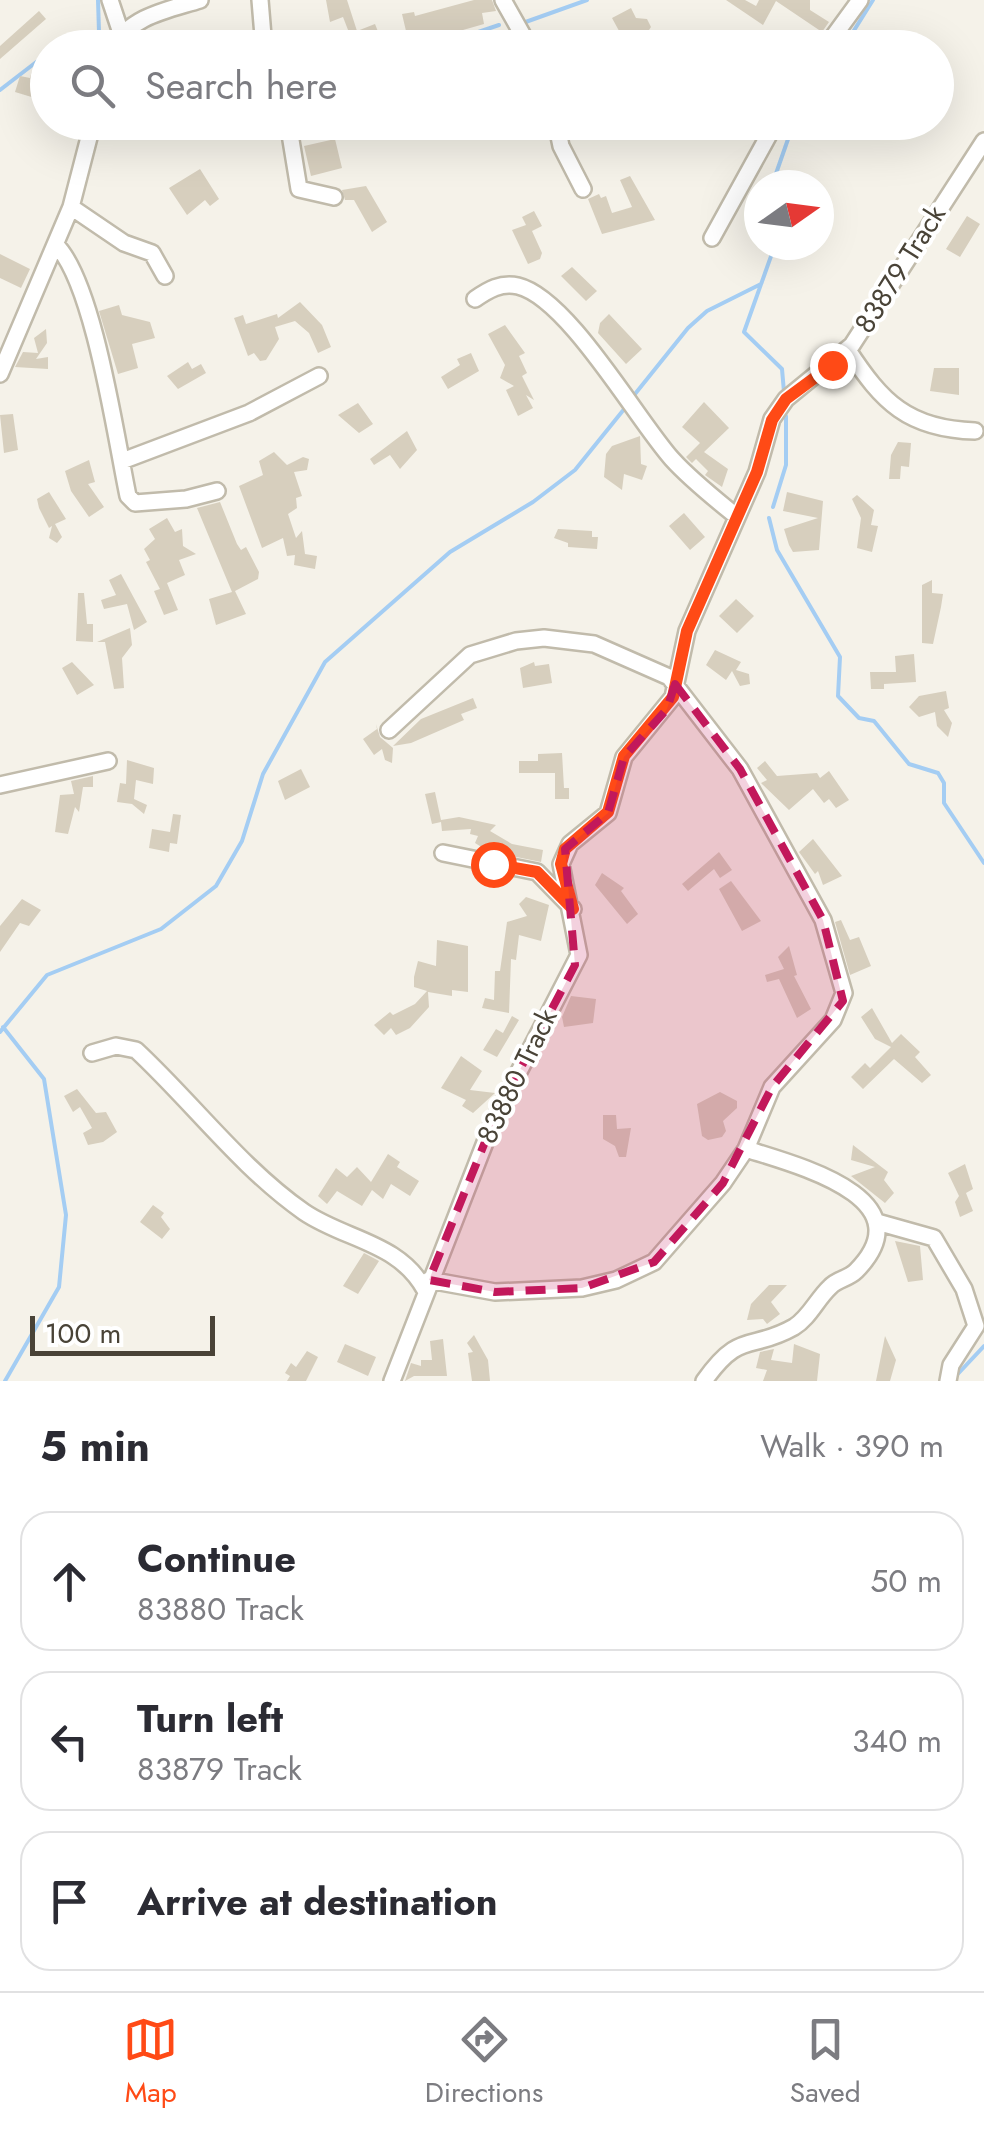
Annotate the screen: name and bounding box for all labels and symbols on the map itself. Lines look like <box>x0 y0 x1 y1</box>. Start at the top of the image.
north arrow <box>744 170 834 260</box>
street label: 83879 Track <box>844 196 956 341</box>
route end <box>810 343 856 389</box>
route start <box>471 842 517 888</box>
street label: 83880 Track <box>467 1001 568 1151</box>
scale bar <box>30 1311 215 1356</box>

